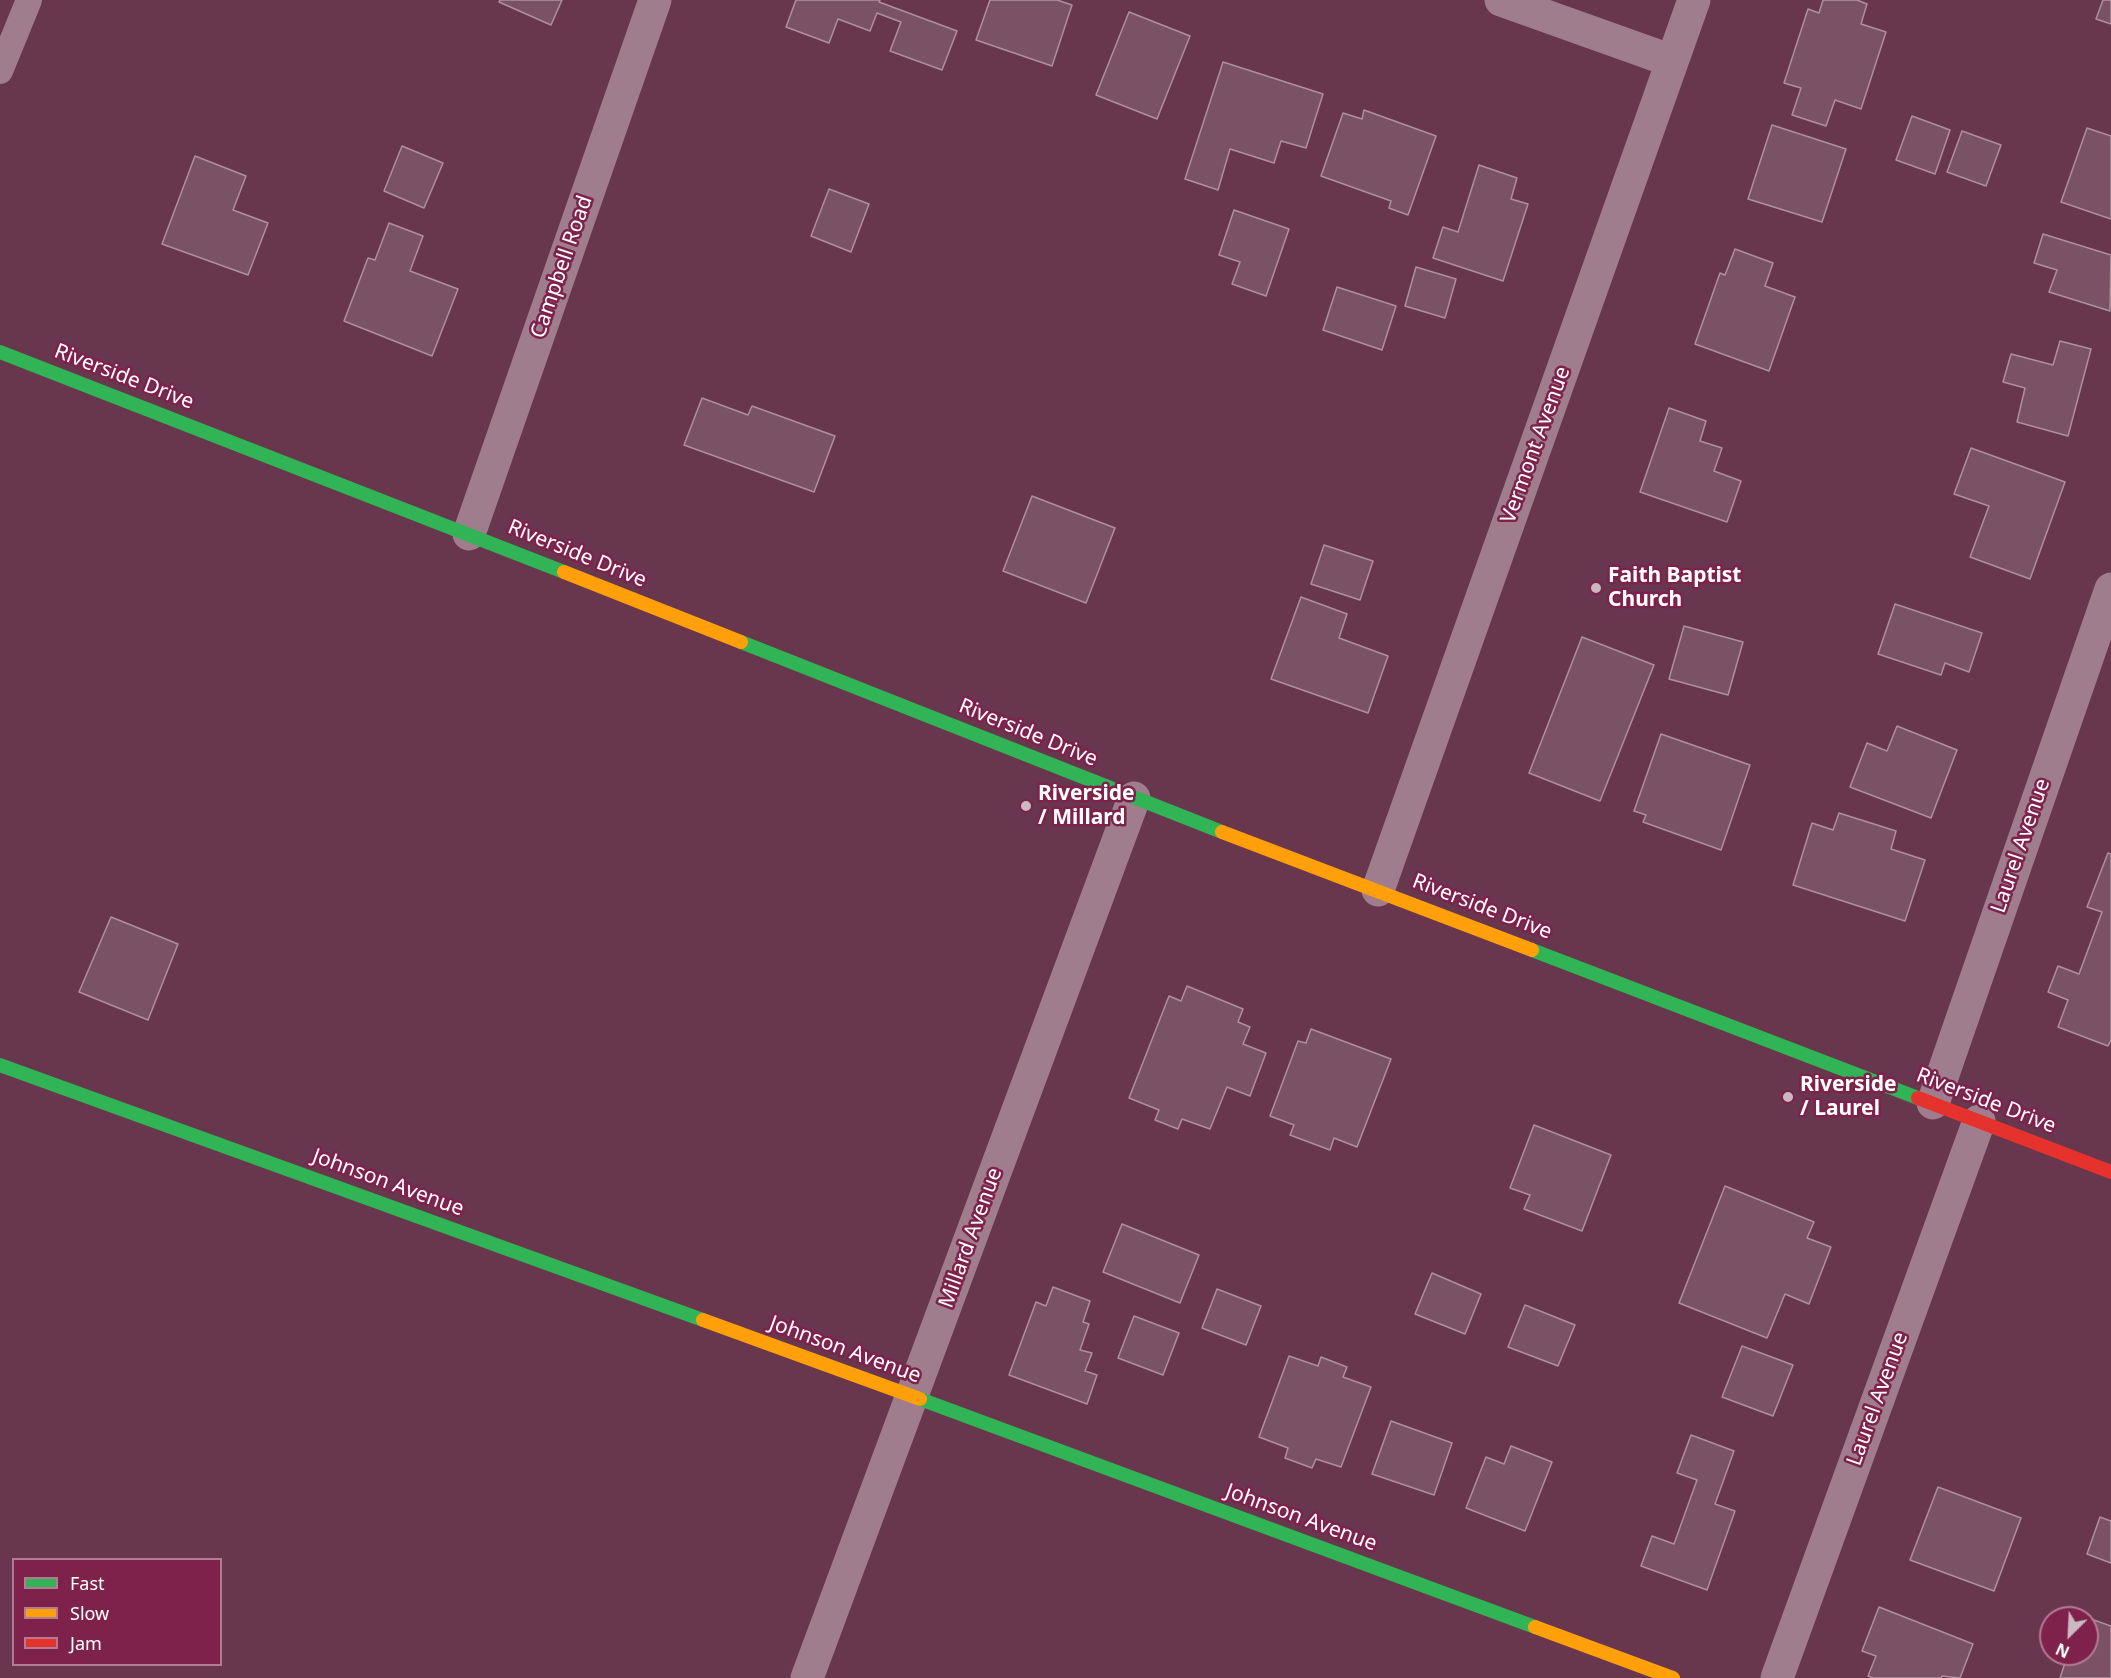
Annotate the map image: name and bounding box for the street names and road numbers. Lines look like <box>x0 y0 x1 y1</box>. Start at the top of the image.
street label: Campbell Road <box>526 192 598 342</box>
street label: Riverside Drive <box>51 339 197 415</box>
street label: Vermont Avenue <box>1496 363 1576 527</box>
street label: Riverside Drive <box>504 515 650 593</box>
street label: Riverside Drive <box>955 694 1101 772</box>
street label: Laurel Avenue <box>1986 775 2056 917</box>
street label: Riverside Drive <box>1409 869 1555 945</box>
street label: Riverside Drive <box>1913 1063 2059 1139</box>
street label: Johnson Avenue <box>309 1144 467 1222</box>
street label: Millard Avenue <box>934 1164 1008 1312</box>
street label: Johnson Avenue <box>766 1311 924 1389</box>
street label: Laurel Avenue <box>1842 1329 1914 1469</box>
street label: Johnson Avenue <box>1222 1479 1380 1557</box>

